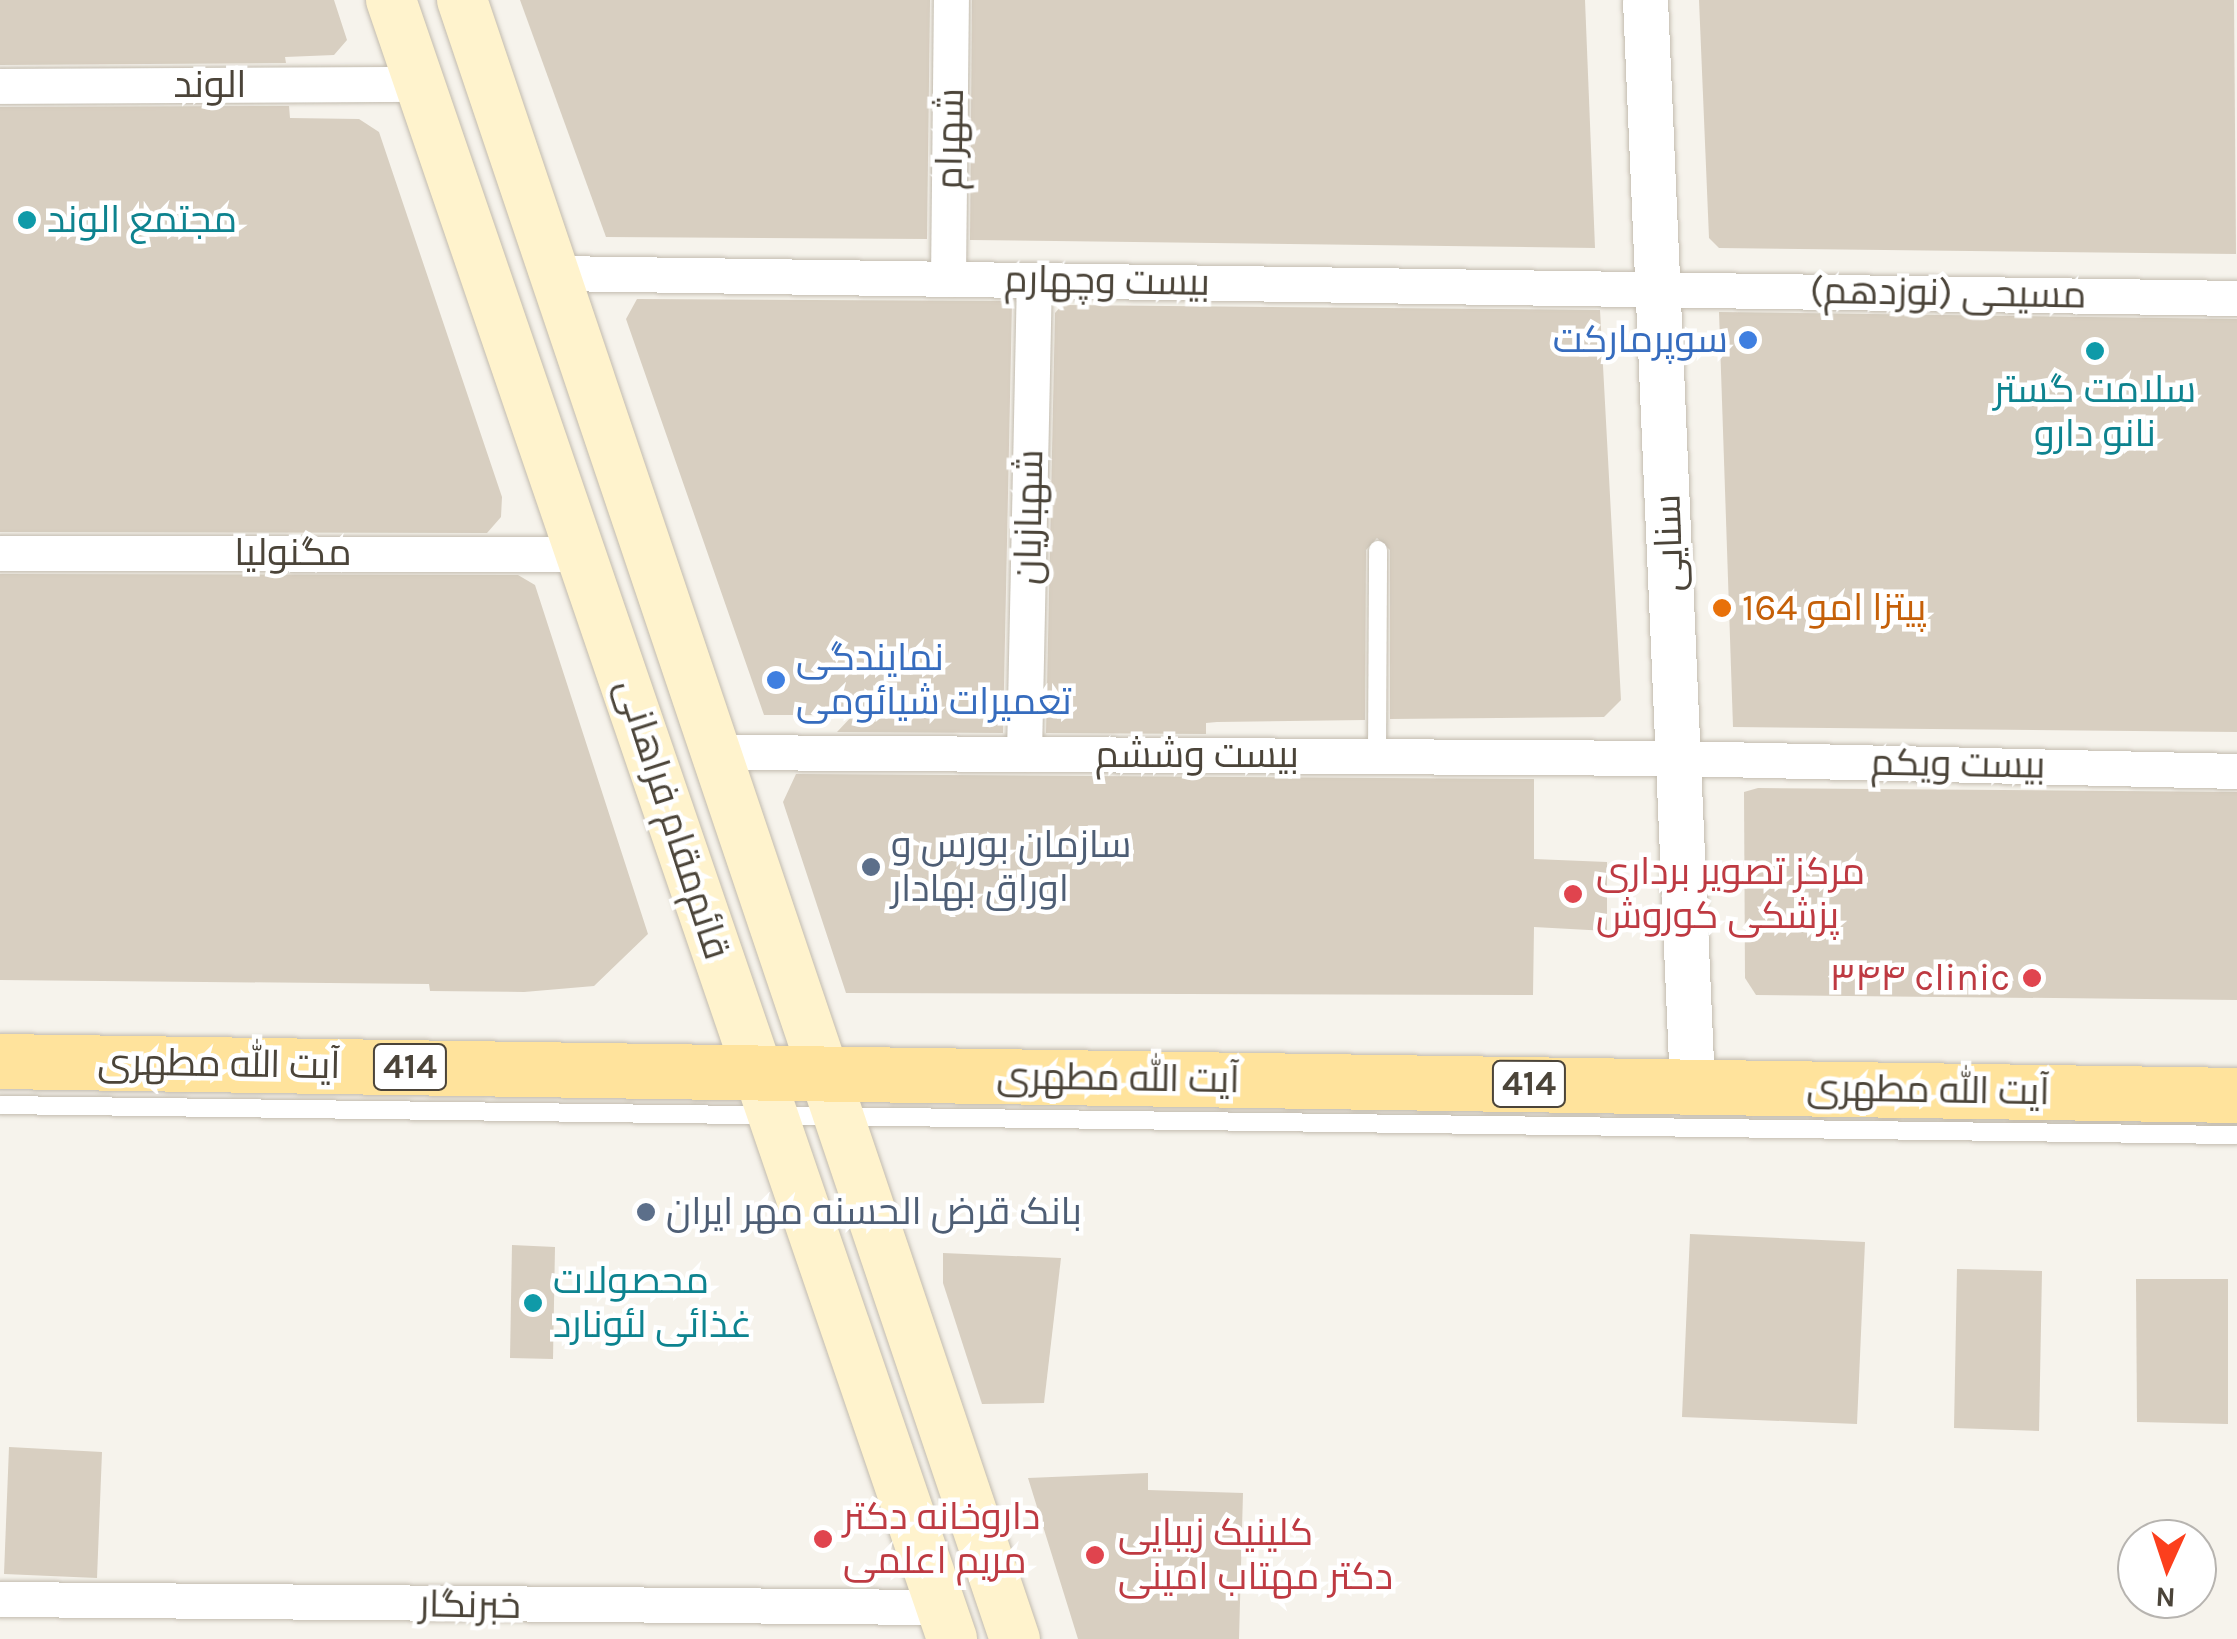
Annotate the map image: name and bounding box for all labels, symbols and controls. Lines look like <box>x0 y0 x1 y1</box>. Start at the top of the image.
street label: الوند <box>173 62 247 108</box>
street label: شهرام <box>926 88 974 190</box>
place label: مجتمع الوند <box>47 197 237 243</box>
marker: مجتمع الوند <box>16 209 38 231</box>
street label: بیست وچهارم <box>1004 256 1210 306</box>
street label: مسیحی (نوزدهم) <box>1809 268 2087 318</box>
place label: سوپرمارکت <box>1553 317 1728 363</box>
marker: سوپرمارکت <box>1737 329 1759 351</box>
marker: سلامت گستر نانو دارو <box>2084 340 2106 362</box>
place label: سلامت گستر نانو دارو <box>1994 367 2196 456</box>
street label: شهبازیان <box>1005 449 1053 585</box>
street label: سنایی <box>1645 493 1693 593</box>
street label: مگنولیا <box>234 530 352 576</box>
place label: پیتزا امو 164 <box>1742 585 1926 631</box>
marker: پیتزا امو 164 <box>1711 597 1733 619</box>
place label: نمایندگی تعمیرات شیائومی <box>796 635 1072 724</box>
marker: نمایندگی تعمیرات شیائومی <box>765 669 787 691</box>
street label: قائم‌مقام فراهانی <box>606 673 740 965</box>
street label: بیست وششم <box>1095 732 1299 778</box>
street label: بیست ویکم <box>1870 740 2046 788</box>
place label: سازمان بورس و اوراق بهادار <box>891 822 1131 912</box>
place label: مرکز تصویر برداری پزشکی کوروش <box>1596 849 1865 938</box>
marker: سازمان بورس و اوراق بهادار <box>860 856 882 878</box>
marker: مرکز تصویر برداری پزشکی کوروش <box>1560 881 1586 907</box>
place label: ۳۴۴ clinic <box>1829 955 2010 1001</box>
marker: ۳۴۴ clinic <box>2019 965 2045 991</box>
road number: 414 <box>372 1037 448 1097</box>
street label: آیت الله مطهری <box>97 1039 341 1089</box>
street label: آیت الله مطهری <box>996 1053 1240 1103</box>
road number: 414 <box>1492 1054 1566 1114</box>
street label: آیت الله مطهری <box>1806 1065 2050 1115</box>
place label: بانک قرض الحسنه مهر ایران <box>666 1189 1082 1235</box>
marker: بانک قرض الحسنه مهر ایران <box>635 1201 657 1223</box>
place label: محصولات غذائی لئونارد <box>553 1258 752 1348</box>
marker: محصولات غذائی لئونارد <box>522 1292 544 1314</box>
place label: داروخانه دکتر مریم اعلمی <box>843 1494 1040 1584</box>
place label: کلینیک زیبایی دکتر مهتاب امینی <box>1118 1510 1393 1600</box>
north arrow <box>2117 1519 2217 1619</box>
marker: داروخانه دکتر مریم اعلمی <box>812 1528 834 1550</box>
marker: کلینیک زیبایی دکتر مهتاب امینی <box>1082 1542 1108 1568</box>
text: N <box>2155 1580 2176 1614</box>
street label: خبرنگار <box>419 1581 521 1629</box>

